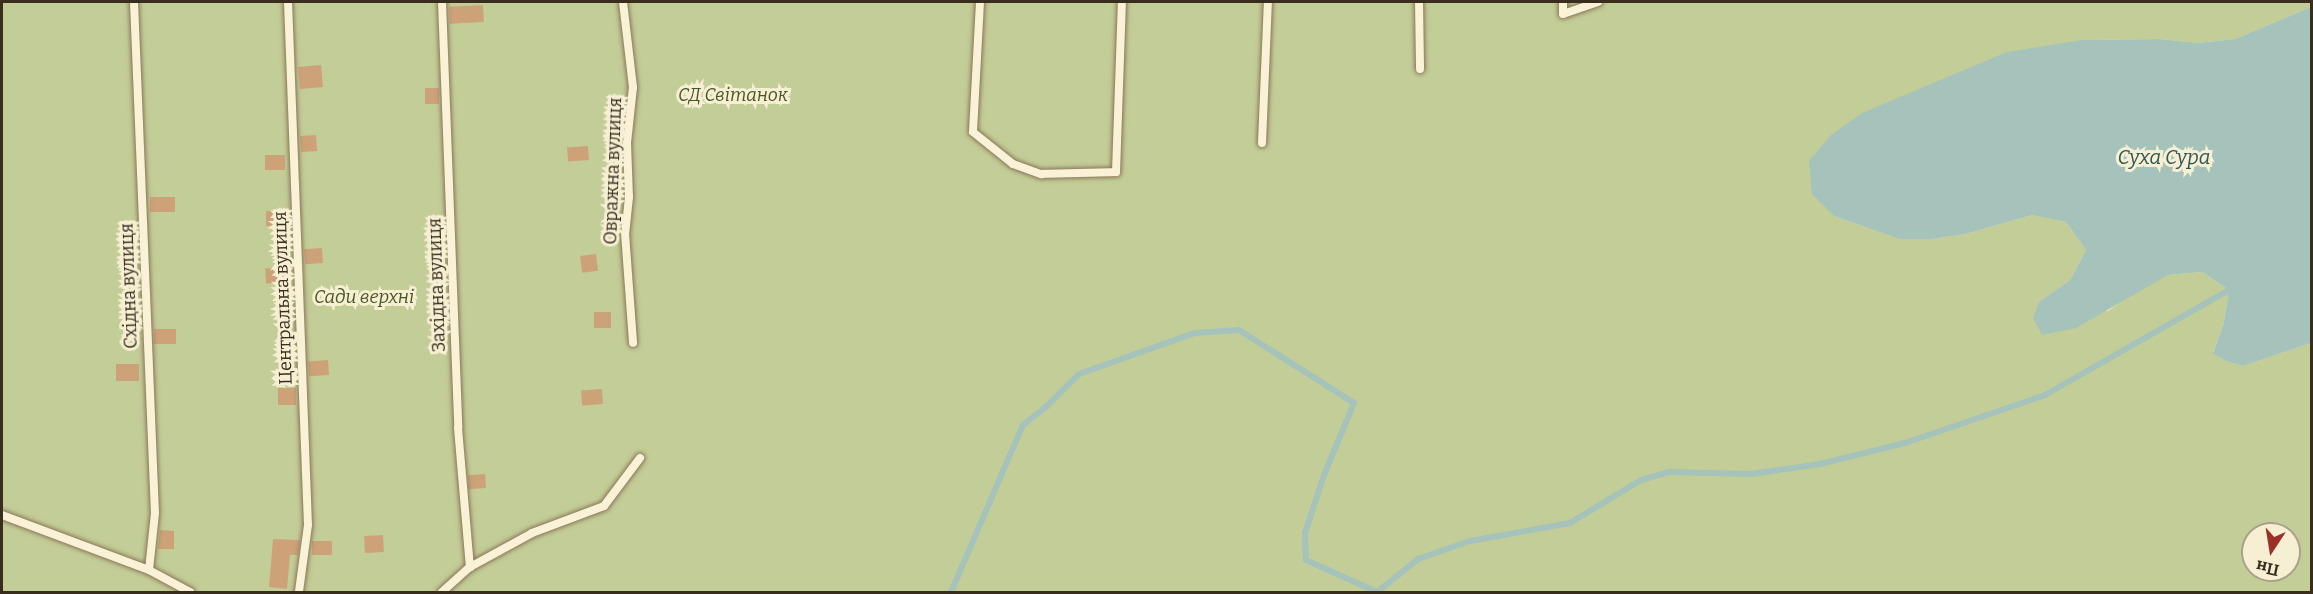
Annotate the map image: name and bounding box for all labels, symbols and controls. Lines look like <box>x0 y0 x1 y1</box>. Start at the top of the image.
park label: СД Світанок <box>678 84 788 106</box>
street label: Овражна вулиця <box>600 97 626 245</box>
water label: Суха Сура <box>2117 145 2211 169</box>
street label: Центральна вулиця <box>269 211 297 385</box>
street label: Західна вулиця <box>424 218 450 352</box>
street label: Східна вулиця <box>116 223 142 349</box>
park label: Сади верхні <box>314 286 414 308</box>
north arrow <box>2241 522 2301 582</box>
text: Пн <box>2254 556 2281 580</box>

